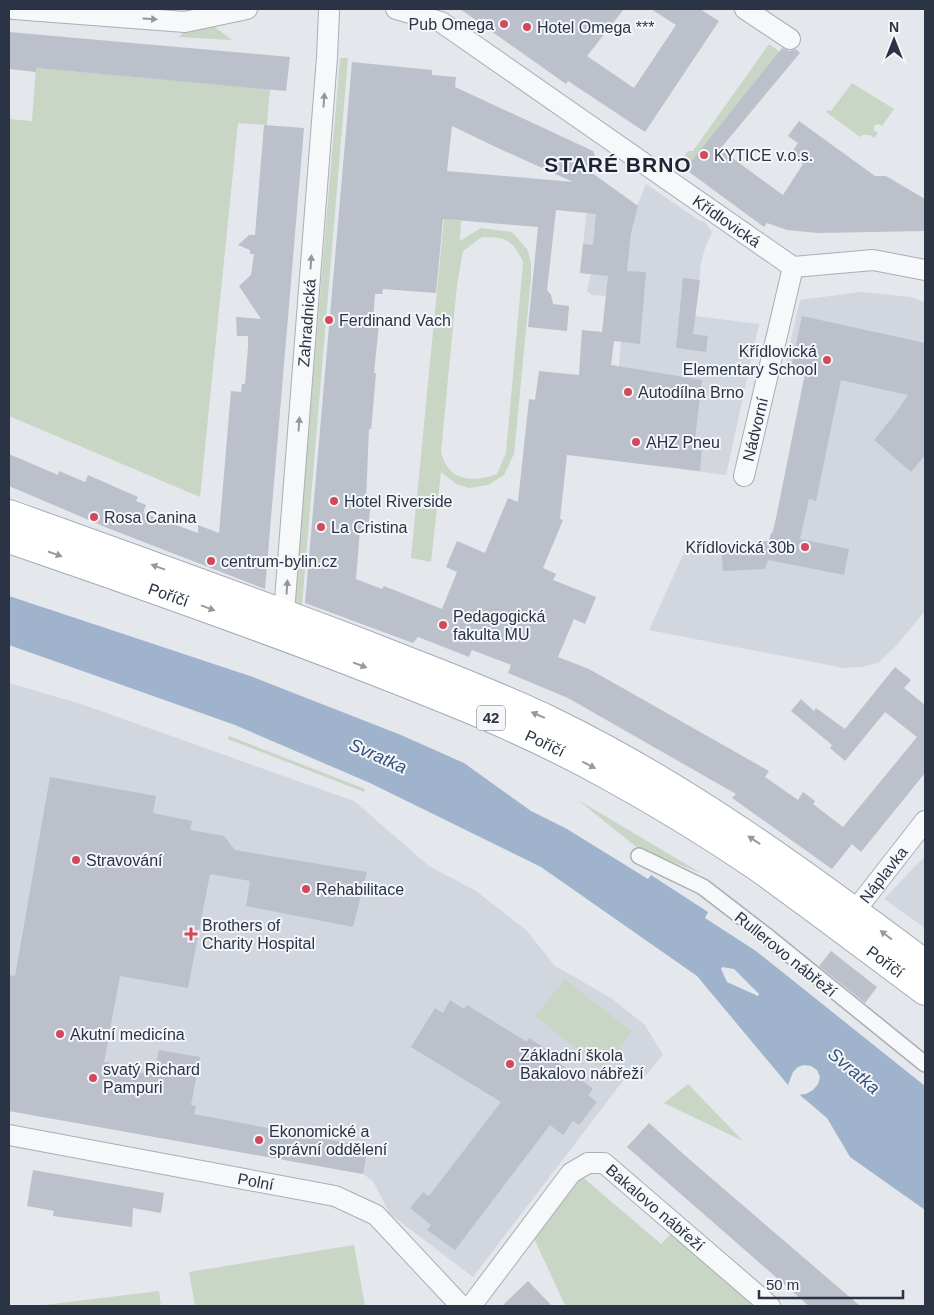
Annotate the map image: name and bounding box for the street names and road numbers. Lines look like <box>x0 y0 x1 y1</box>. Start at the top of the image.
street label: Křídlovická <box>689 192 764 251</box>
street label: Zahradnická <box>295 278 319 368</box>
street label: Nádvorní <box>740 395 771 463</box>
street label: Poříčí <box>146 580 192 610</box>
road number: 42 <box>477 706 505 730</box>
street label: Poříčí <box>523 727 568 760</box>
street label: Náplavka <box>856 843 911 906</box>
street label: Rullerovo nábřeží <box>732 908 840 1001</box>
street label: Poříčí <box>863 942 907 981</box>
street label: Bakalovo nábřeží <box>603 1161 708 1255</box>
street label: Polní <box>236 1170 276 1193</box>

